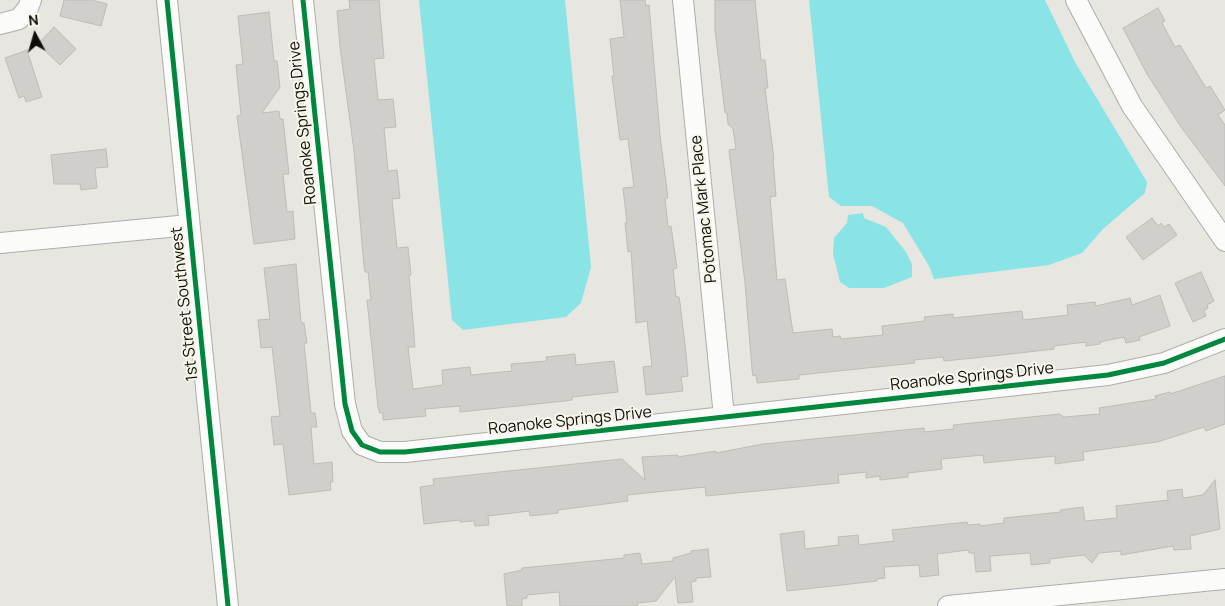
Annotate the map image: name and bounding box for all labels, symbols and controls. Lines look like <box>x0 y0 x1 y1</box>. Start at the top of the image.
north arrow <box>10 10 60 60</box>
text: N <box>27 10 39 30</box>
street label: Roanoke Springs Drive <box>285 40 321 206</box>
street label: Potomac Mark Place <box>687 134 721 284</box>
street label: 1st Street Southwest <box>167 226 203 382</box>
street label: Roanoke Springs Drive <box>889 359 1055 395</box>
street label: Roanoke Springs Drive <box>487 403 653 439</box>

